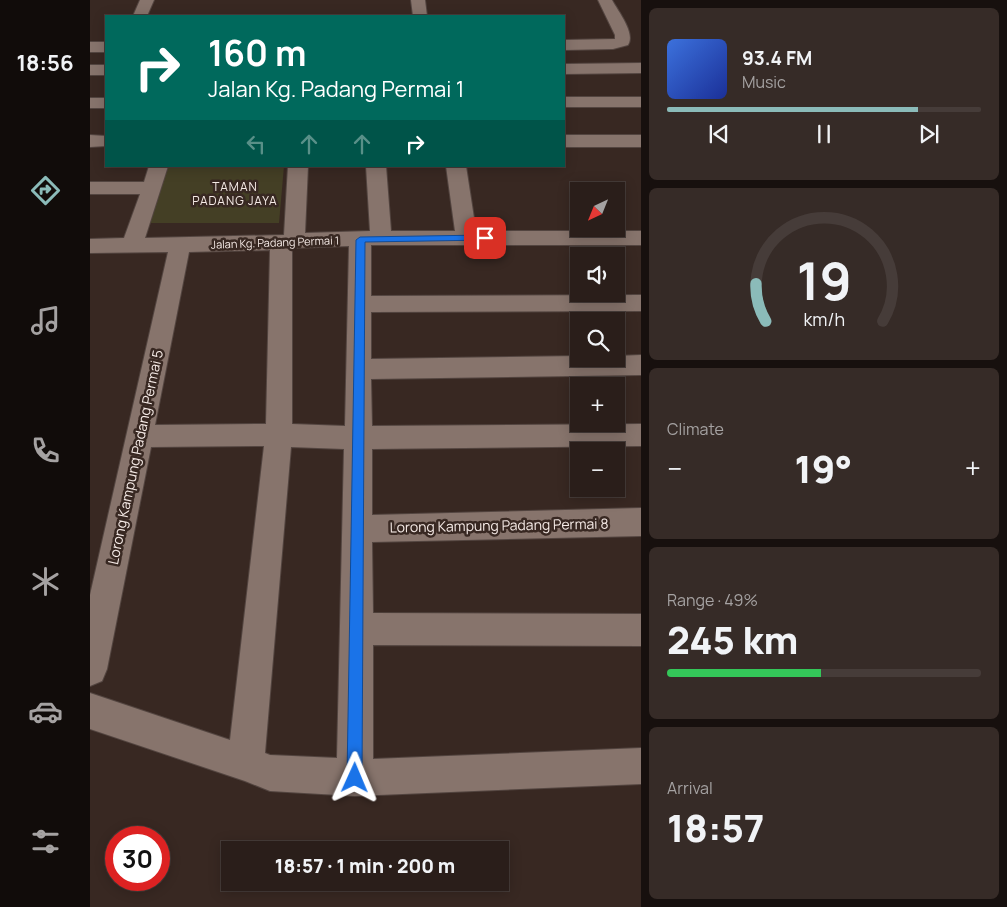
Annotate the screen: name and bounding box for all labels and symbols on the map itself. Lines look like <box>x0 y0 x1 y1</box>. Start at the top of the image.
district label: TAMAN PADANG JAYA <box>192 178 278 209</box>
north arrow <box>570 182 625 238</box>
pin <box>464 217 506 259</box>
street label: Jalan Kg. Padang Permai 1 <box>211 232 339 252</box>
street label: Lorong Kampung Padang Permai 5 <box>103 348 167 566</box>
street label: Lorong Kampung Padang Permai 8 <box>389 514 609 536</box>
position arrow <box>328 751 380 803</box>
speed limit sign: 30 <box>105 826 170 891</box>

